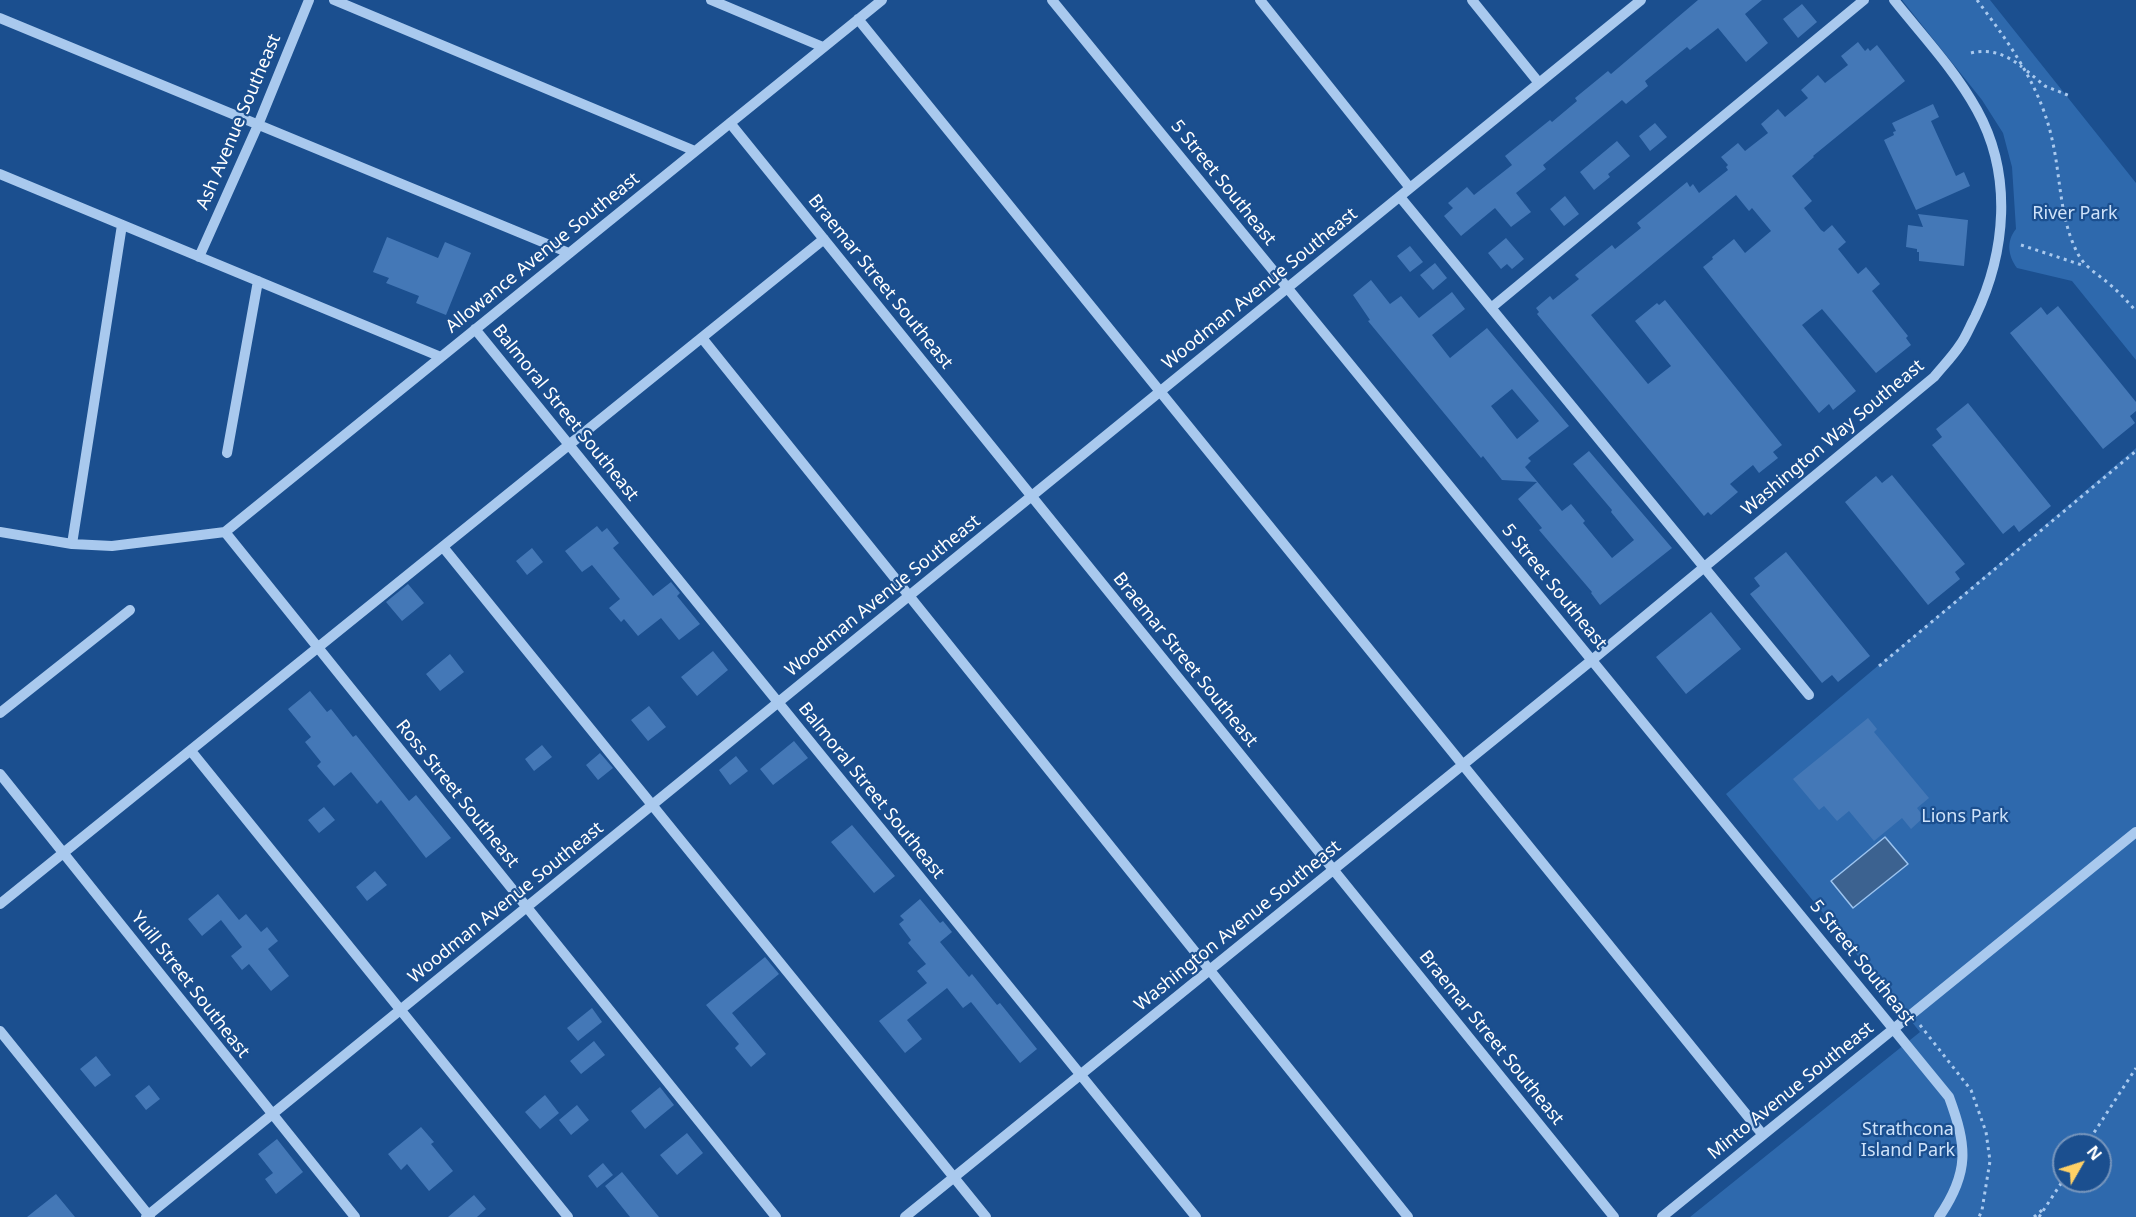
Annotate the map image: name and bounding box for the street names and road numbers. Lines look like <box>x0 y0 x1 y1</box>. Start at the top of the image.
street label: Ash Avenue Southeast <box>192 31 286 213</box>
street label: 5 Street Southeast <box>1166 116 1280 250</box>
street label: Allowance Avenue Southeast <box>442 168 644 338</box>
street label: Braemar Street Southeast <box>803 191 957 373</box>
street label: Woodman Avenue Southeast <box>1158 204 1362 374</box>
street label: Balmoral Street Southeast <box>487 321 643 505</box>
street label: Washington Way Southeast <box>1737 355 1929 521</box>
street label: Woodman Avenue Southeast <box>781 511 985 681</box>
street label: 5 Street Southeast <box>1497 520 1611 654</box>
street label: Braemar Street Southeast <box>1108 569 1262 751</box>
street label: Balmoral Street Southeast <box>793 699 949 883</box>
street label: Ross Street Southeast <box>391 716 523 872</box>
street label: Woodman Avenue Southeast <box>404 818 608 988</box>
street label: Washington Avenue Southeast <box>1131 836 1345 1016</box>
street label: 5 Street Southeast <box>1805 896 1919 1030</box>
street label: Yuill Street Southeast <box>126 908 254 1062</box>
street label: Braemar Street Southeast <box>1414 947 1568 1129</box>
street label: Minto Avenue Southeast <box>1704 1017 1878 1165</box>

